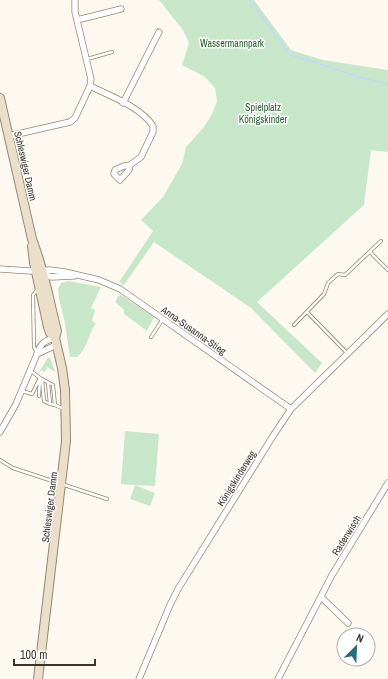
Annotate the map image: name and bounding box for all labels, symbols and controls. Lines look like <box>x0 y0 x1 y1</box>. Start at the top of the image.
park label: Wassermannpark <box>200 37 265 50</box>
park label: Spielplatz Königskinder <box>239 101 287 126</box>
street label: Schleswiger Damm <box>11 130 40 202</box>
street label: Anna-Susanna-Stieg <box>158 303 229 358</box>
street label: Königskinderweg <box>214 448 259 509</box>
street label: Schleswiger Damm <box>39 471 60 543</box>
street label: Radenwisch <box>329 513 364 558</box>
north arrow <box>336 627 376 667</box>
text: N <box>354 630 366 646</box>
scale bar <box>14 641 95 667</box>
text: 100 m <box>20 647 47 663</box>

